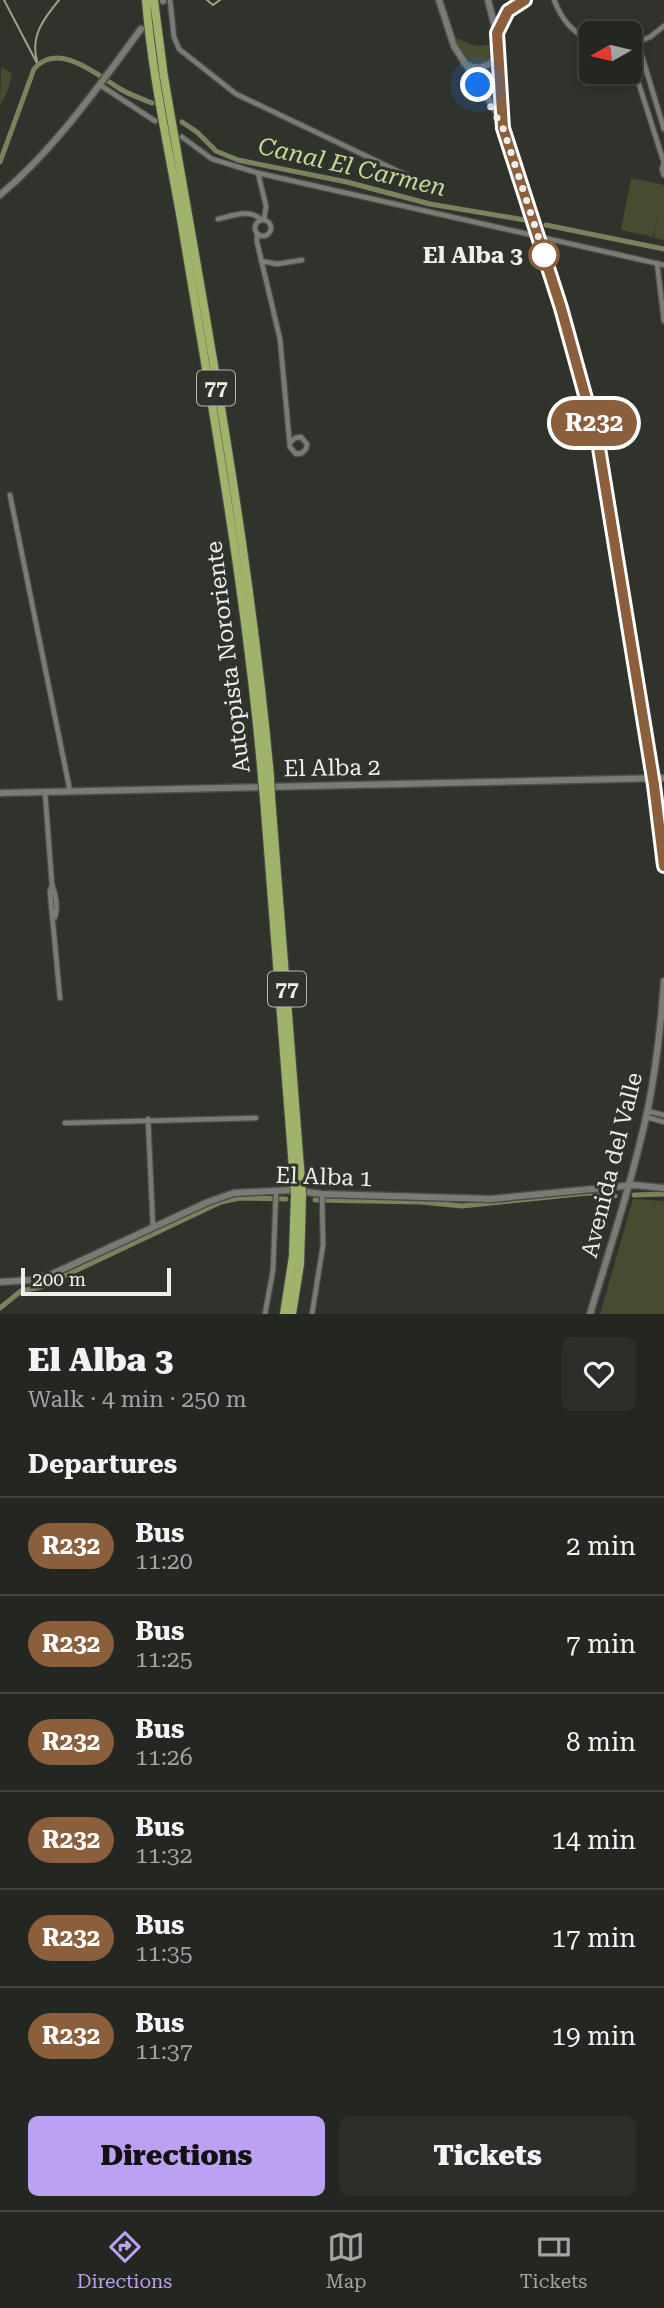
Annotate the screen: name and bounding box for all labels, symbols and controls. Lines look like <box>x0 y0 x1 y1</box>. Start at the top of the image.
north arrow <box>579 21 642 84</box>
map controls <box>579 21 642 84</box>
your location <box>460 67 495 102</box>
water label: Canal El Carmen <box>255 132 449 202</box>
marker: El Alba 3 <box>529 240 559 270</box>
place label: El Alba 3 <box>423 242 523 269</box>
road number: 77 <box>197 370 235 406</box>
line badge: R232 <box>545 400 643 446</box>
text: R232 <box>565 409 623 437</box>
street label: Autopista Nororiente <box>200 539 256 775</box>
street label: El Alba 2 <box>283 754 381 782</box>
road number: 77 <box>268 972 306 1006</box>
street label: Avenida del Valle <box>576 1070 648 1260</box>
street label: El Alba 1 <box>275 1162 373 1192</box>
scale bar <box>21 1265 172 1297</box>
text: 200 m <box>32 1268 86 1291</box>
button: heart <box>562 1337 636 1411</box>
text: El Alba 3 <box>28 1340 173 1379</box>
text: Walk · 4 min · 250 m <box>28 1386 247 1413</box>
text: Departures <box>28 1449 177 1479</box>
text: Bus <box>135 1518 184 1548</box>
text: 2 min <box>566 1531 636 1561</box>
text: R232 <box>42 1532 100 1560</box>
text: 11:20 <box>135 1548 193 1575</box>
text: Bus <box>135 1616 184 1646</box>
text: 7 min <box>566 1629 636 1659</box>
text: R232 <box>42 1630 100 1658</box>
text: 11:25 <box>135 1646 193 1673</box>
text: Bus <box>135 1714 184 1744</box>
text: 8 min <box>566 1727 636 1757</box>
text: R232 <box>42 1728 100 1756</box>
text: 11:26 <box>135 1744 193 1771</box>
text: Bus <box>135 1812 184 1842</box>
text: 14 min <box>552 1825 636 1855</box>
text: R232 <box>42 1826 100 1854</box>
text: 11:32 <box>135 1842 193 1869</box>
text: Bus <box>135 1910 184 1940</box>
text: 17 min <box>552 1923 636 1953</box>
text: R232 <box>42 1924 100 1952</box>
text: 11:35 <box>135 1940 193 1967</box>
text: Bus <box>135 2008 184 2038</box>
text: 19 min <box>552 2021 636 2051</box>
text: R232 <box>42 2022 100 2050</box>
text: 11:37 <box>135 2038 193 2065</box>
button: Directions <box>28 2116 325 2196</box>
button: Tickets <box>339 2116 636 2196</box>
tab: Directions <box>77 2228 172 2293</box>
tab: Map <box>326 2228 366 2293</box>
tab: Tickets <box>520 2228 587 2293</box>

